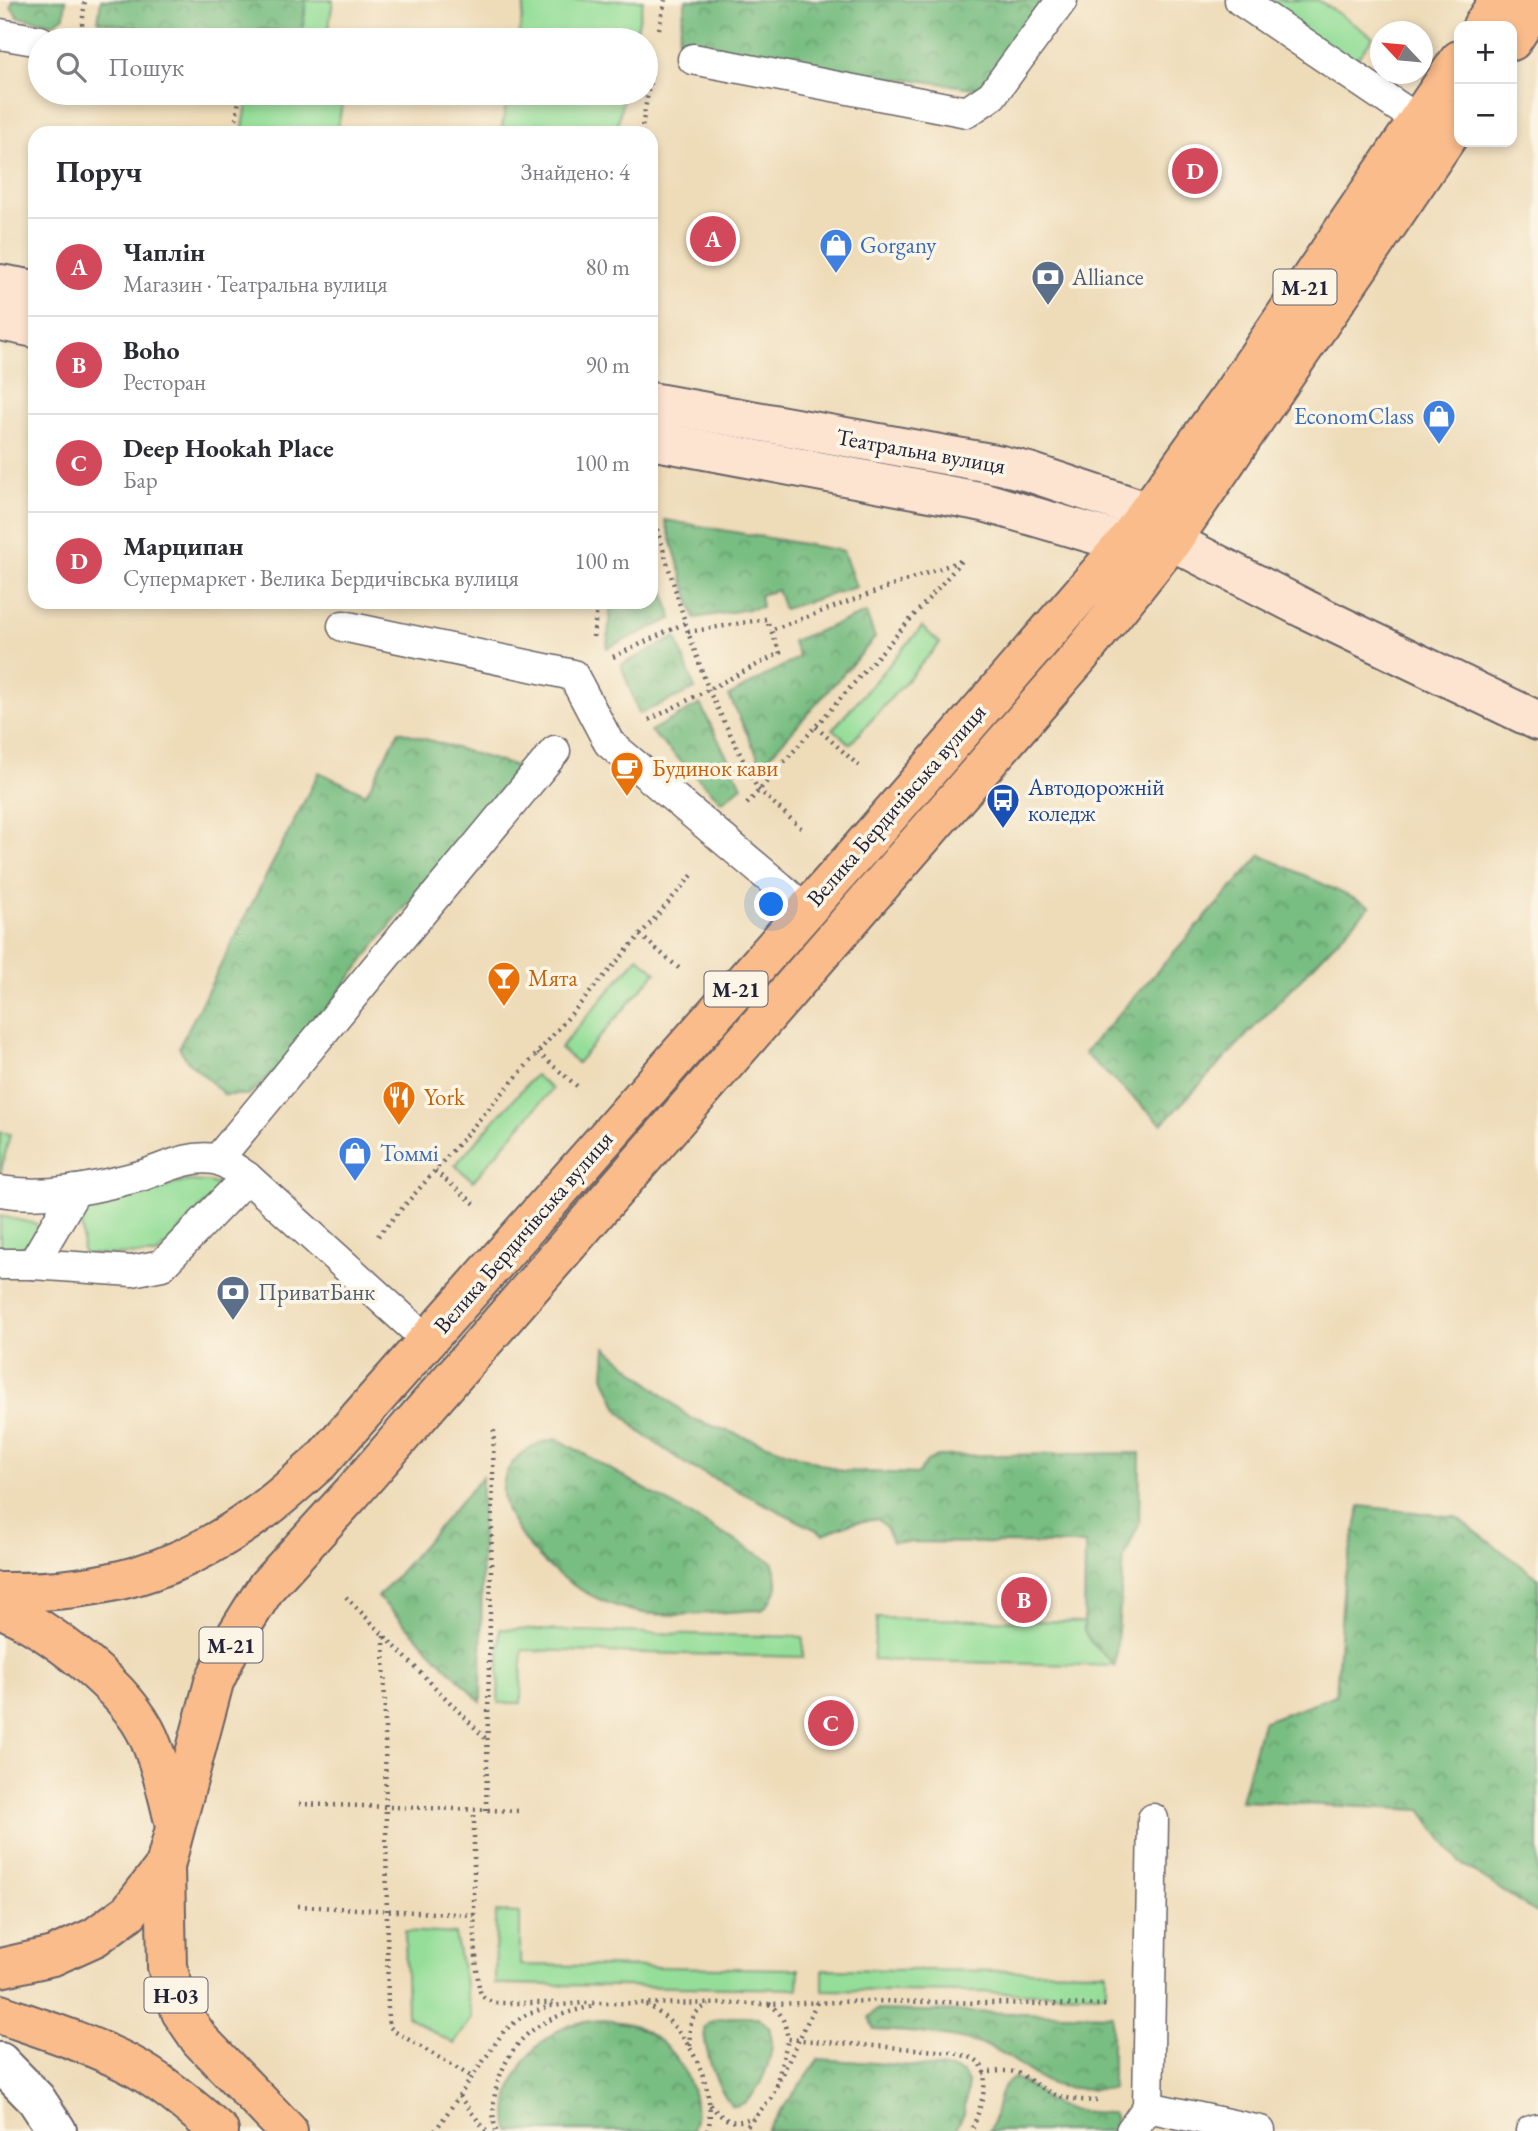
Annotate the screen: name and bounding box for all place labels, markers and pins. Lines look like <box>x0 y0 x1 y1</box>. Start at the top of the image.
pin: D <box>1172 145 1218 197</box>
pin: A <box>690 213 736 265</box>
shop icon: Gorgany <box>817 226 855 275</box>
place label: Gorgany <box>860 230 937 260</box>
bank icon: Alliance <box>1029 258 1067 307</box>
place label: Alliance <box>1071 262 1144 292</box>
shop icon: EconomClass <box>1420 397 1458 446</box>
place label: EconomClass <box>1294 401 1414 431</box>
cafe icon: Будинок кави <box>608 749 646 798</box>
place label: Будинок кави <box>652 753 778 783</box>
place label: Автодорожній коледж <box>1027 772 1164 828</box>
bus stop icon: Автодорожній коледж <box>984 781 1022 830</box>
bar icon: Мята <box>485 959 523 1008</box>
place label: Мята <box>528 963 578 993</box>
restaurant icon: York <box>380 1078 418 1127</box>
place label: York <box>424 1082 466 1112</box>
shop icon: Томмі <box>336 1134 374 1183</box>
place label: Томмі <box>380 1138 439 1168</box>
bank icon: ПриватБанк <box>214 1273 252 1322</box>
place label: ПриватБанк <box>258 1277 375 1307</box>
pin: B <box>1001 1574 1047 1626</box>
pin: C <box>808 1697 854 1749</box>

